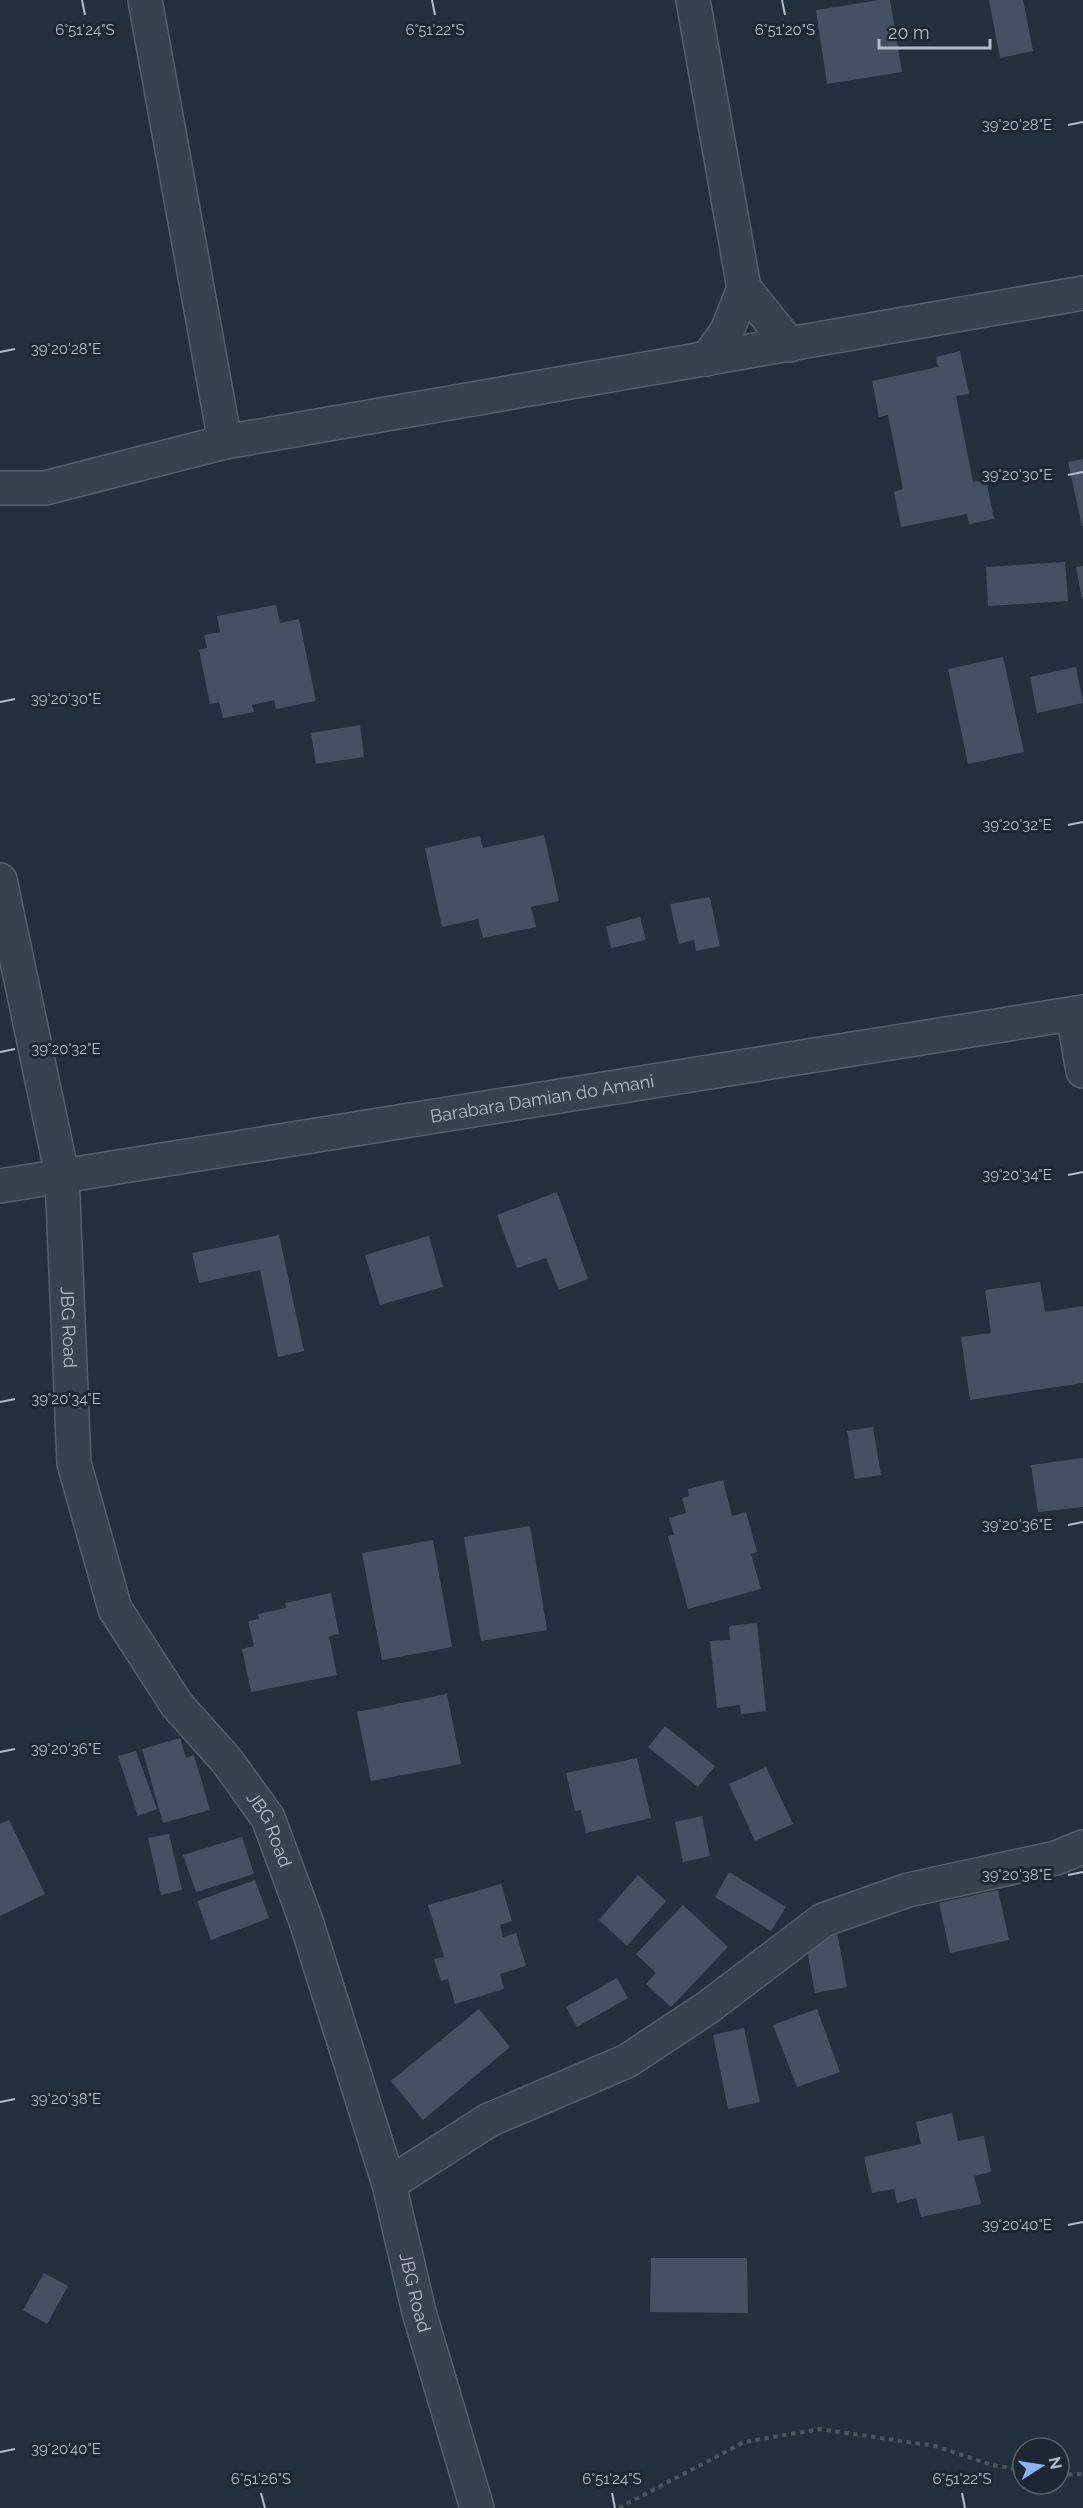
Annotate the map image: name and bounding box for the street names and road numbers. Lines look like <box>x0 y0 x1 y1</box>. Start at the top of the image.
street label: Barabara Damian do Amani <box>429 1070 655 1127</box>
street label: JBG Road <box>57 1286 81 1368</box>
street label: JBG Road <box>243 1788 296 1870</box>
street label: JBG Road <box>395 2250 435 2335</box>

